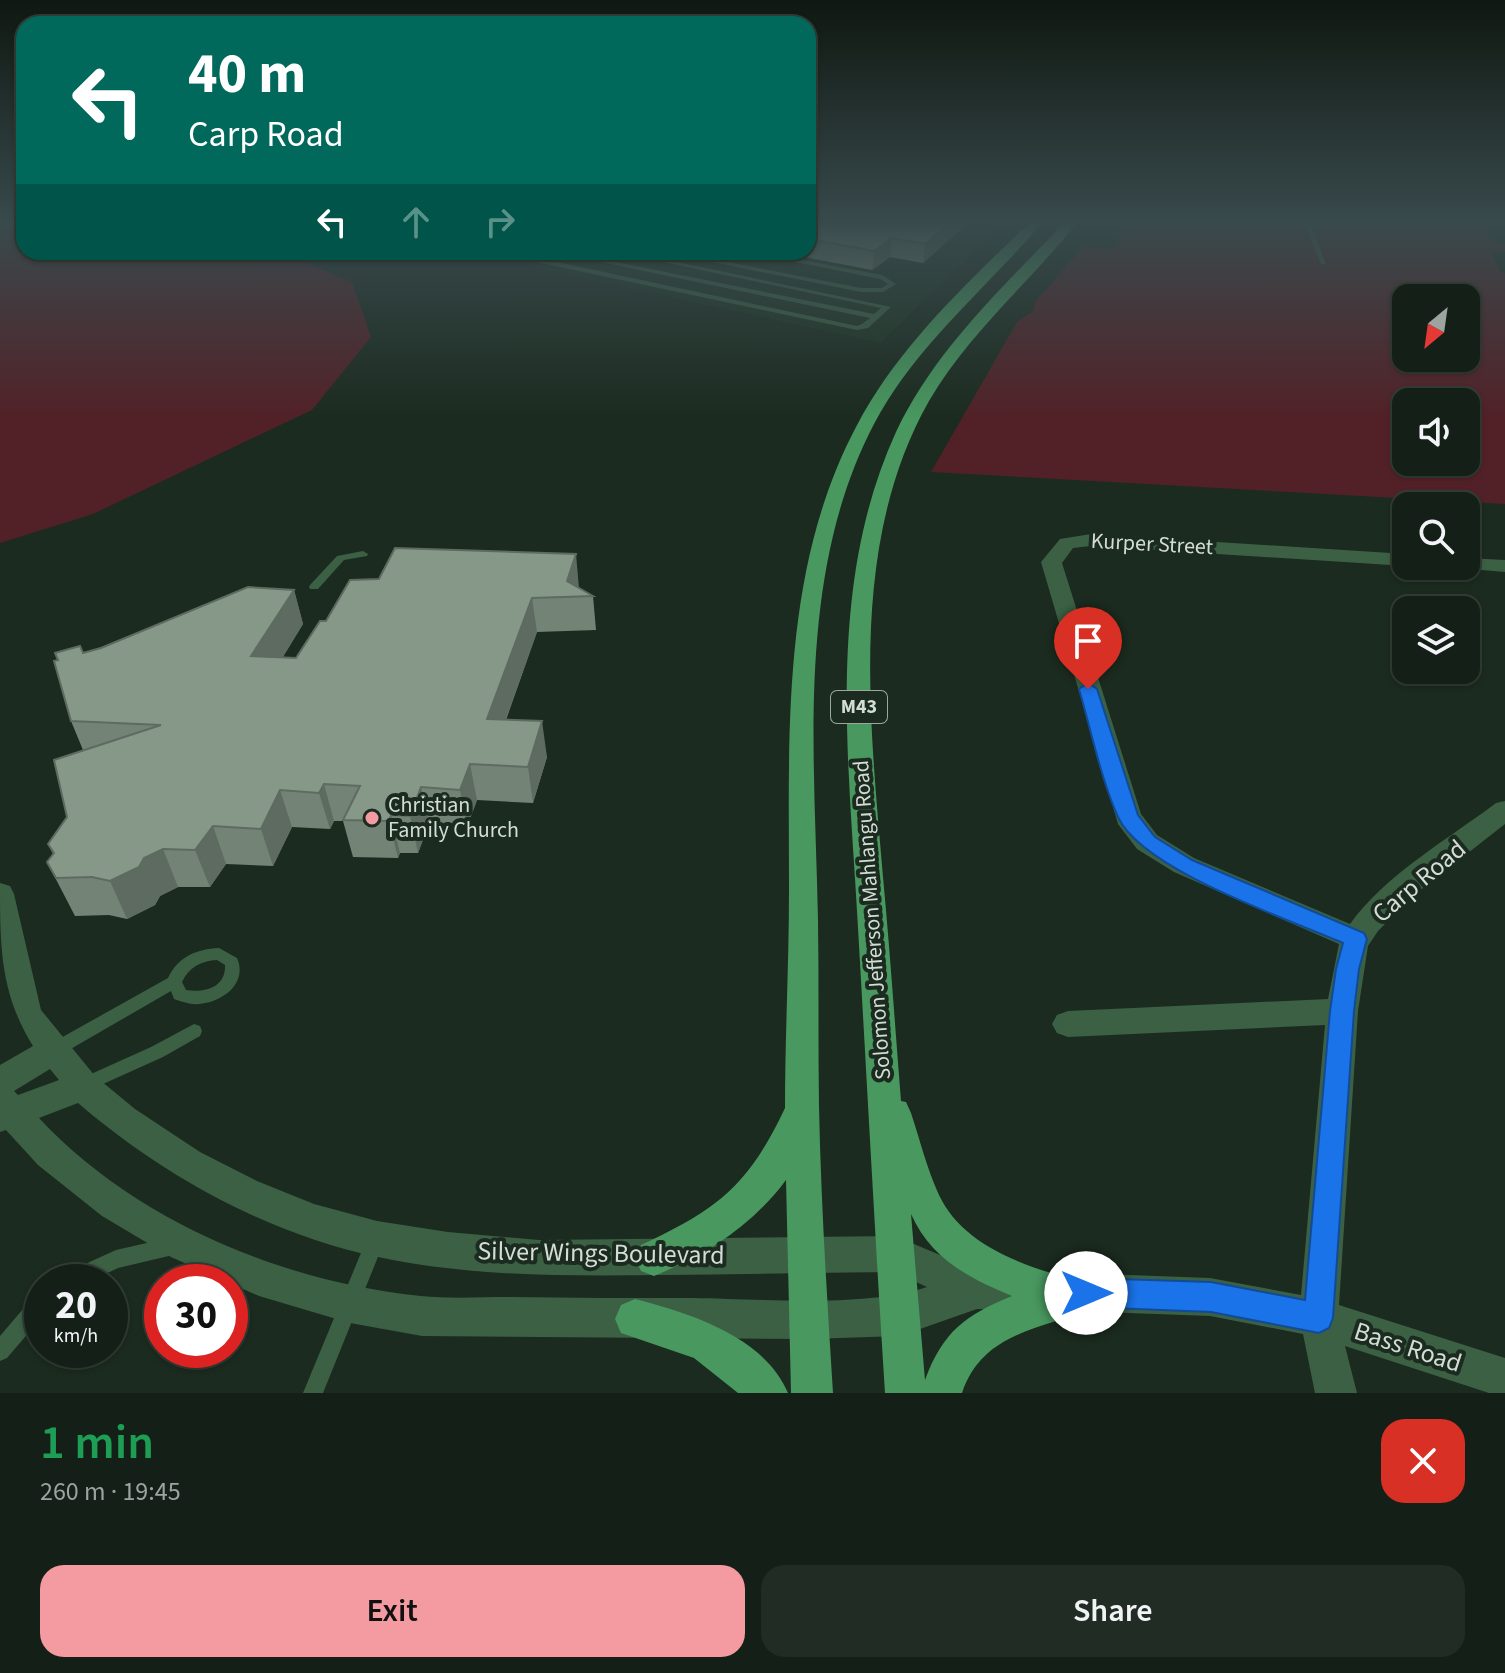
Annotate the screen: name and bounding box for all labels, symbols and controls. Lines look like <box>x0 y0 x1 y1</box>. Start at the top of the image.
text: 40 m <box>188 35 306 114</box>
icon: left <box>56 48 160 152</box>
text: Carp Road <box>188 109 344 160</box>
icon: left <box>310 200 354 244</box>
icon: ahead <box>394 200 438 244</box>
icon: right <box>478 200 522 244</box>
north arrow <box>1392 284 1480 372</box>
map controls <box>1392 284 1480 684</box>
button: sound <box>1392 388 1480 476</box>
button: search <box>1392 492 1480 580</box>
street label: Kurper Street <box>1090 525 1214 563</box>
button: layers <box>1392 596 1480 684</box>
pin <box>1054 607 1122 689</box>
icon: arrive <box>1066 619 1110 663</box>
road number: M43 <box>831 691 887 723</box>
street label: Solomon Jefferson Mahlangu Road <box>845 759 899 1081</box>
place label: Christian Family Church <box>388 789 519 846</box>
marker: Christian Family Church <box>363 809 381 827</box>
street label: Carp Road <box>1364 831 1474 931</box>
street label: Silver Wings Boulevard <box>477 1232 725 1274</box>
position arrow <box>1044 1251 1128 1335</box>
speed limit sign: 30 <box>144 1264 248 1368</box>
text: 20 <box>55 1277 97 1334</box>
street label: Bass Road <box>1349 1312 1467 1382</box>
text: km/h <box>54 1322 98 1350</box>
text: 1 min <box>40 1409 154 1477</box>
button: close <box>1381 1419 1465 1503</box>
text: 260 m · 19:45 <box>40 1473 181 1510</box>
button: Exit <box>40 1565 745 1657</box>
button: Share <box>761 1565 1465 1657</box>

